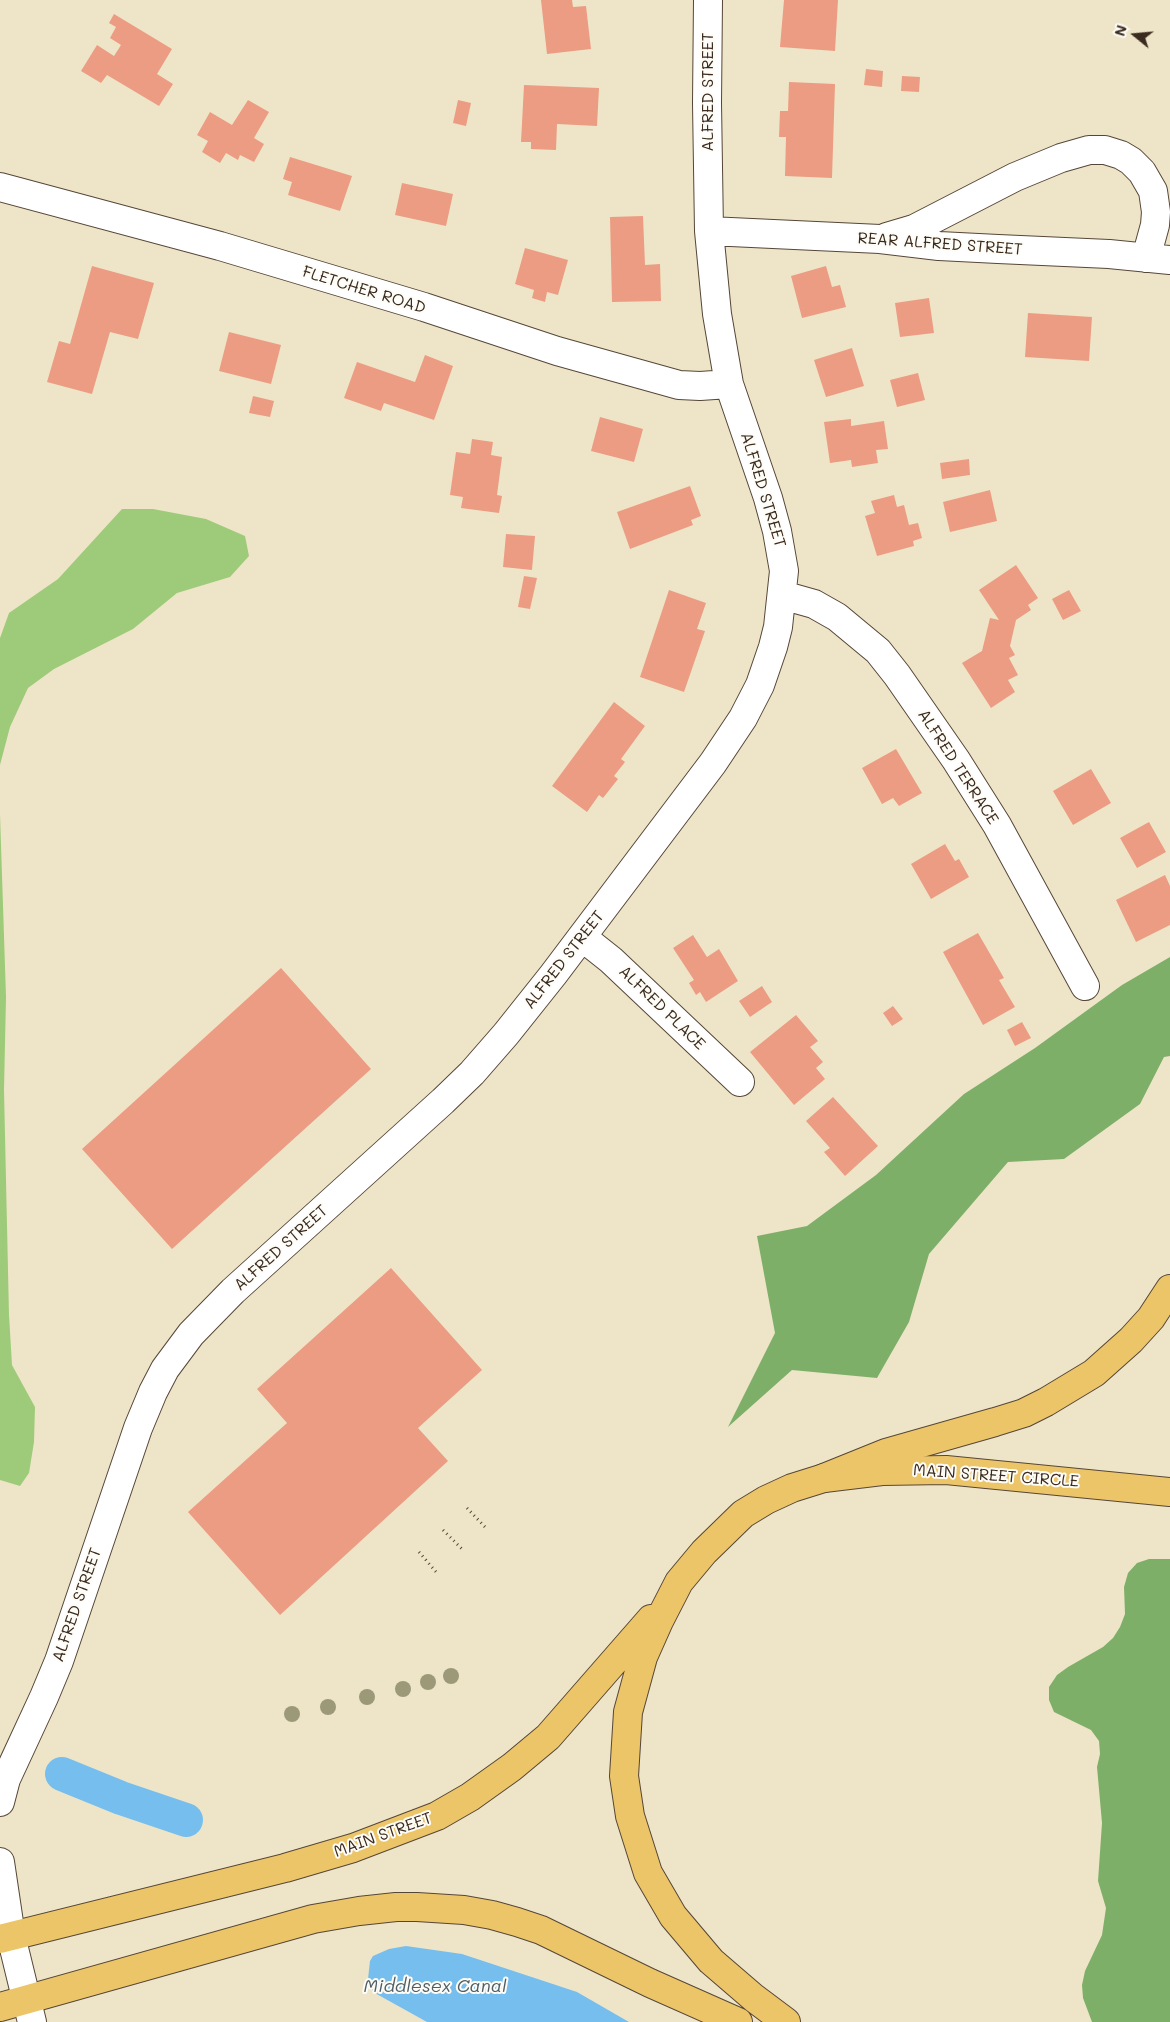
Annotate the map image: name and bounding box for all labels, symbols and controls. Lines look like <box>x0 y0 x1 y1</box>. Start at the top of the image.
north arrow <box>1110 10 1160 60</box>
text: N <box>1110 23 1131 38</box>
street label: ALFRED STREET <box>698 32 718 152</box>
street label: REAR ALFRED STREET <box>857 229 1023 259</box>
street label: FLETCHER ROAD <box>300 262 428 318</box>
street label: ALFRED STREET <box>736 430 790 550</box>
street label: ALFRED TERRACE <box>914 706 1002 828</box>
street label: ALFRED STREET <box>520 907 608 1013</box>
street label: ALFRED PLACE <box>615 962 709 1054</box>
street label: ALFRED STREET <box>230 1201 332 1295</box>
street label: MAIN STREET CIRCLE <box>913 1461 1079 1491</box>
street label: ALFRED STREET <box>48 1545 106 1665</box>
street label: MAIN STREET <box>331 1808 435 1862</box>
water label: Middlesex Canal <box>364 1975 506 1997</box>

